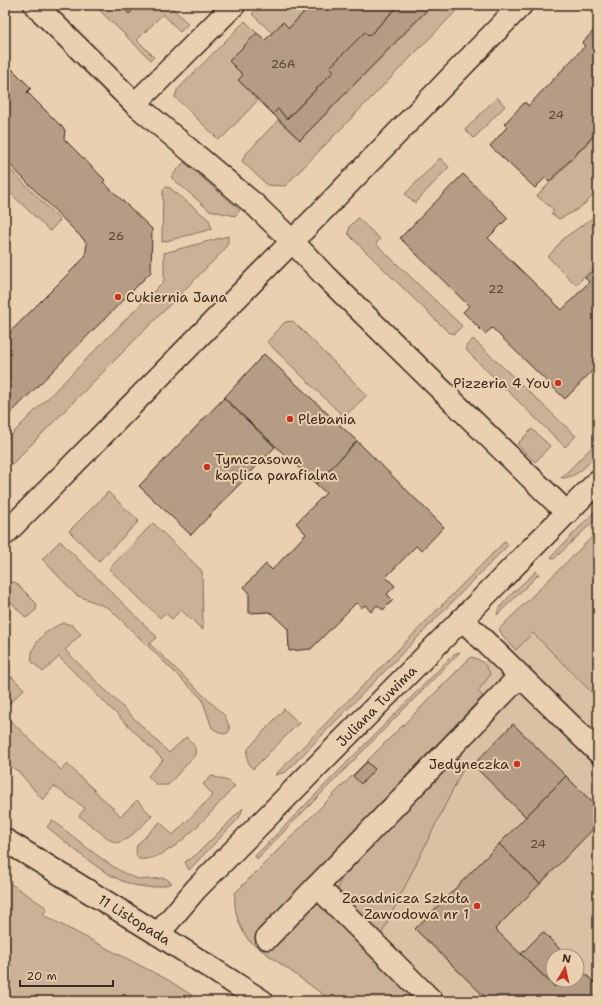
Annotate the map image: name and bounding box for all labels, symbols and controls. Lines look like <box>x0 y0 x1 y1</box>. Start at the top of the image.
house number: 26A <box>271 56 296 72</box>
house number: 24 <box>548 107 564 123</box>
house number: 26 <box>108 228 124 244</box>
house number: 22 <box>488 281 504 297</box>
place label: Cukiernia Jana <box>126 288 228 306</box>
marker: Cukiernia Jana <box>113 292 123 302</box>
place label: Pizzeria 4 You <box>453 374 550 392</box>
marker: Pizzeria 4 You <box>553 378 563 388</box>
place label: Plebania <box>298 410 356 428</box>
marker: Plebania <box>285 414 295 424</box>
place label: Tymczasowa kaplica parafialna <box>215 450 337 484</box>
marker: Tymczasowa kaplica parafialna <box>202 462 212 472</box>
street label: Juliana Tuwima <box>333 661 421 750</box>
place label: Jedyneczka <box>429 755 509 773</box>
marker: Jedyneczka <box>512 759 522 769</box>
house number: 24 <box>530 836 546 852</box>
place label: Zasadnicza Szkoła Zawodowa nr 1 <box>342 889 469 923</box>
street label: 11 Listopada <box>95 890 174 949</box>
marker: Zasadnicza Szkoła Zawodowa nr 1 <box>472 901 482 911</box>
north arrow <box>545 948 585 988</box>
text: N <box>561 951 572 967</box>
scale bar <box>20 962 113 988</box>
text: 20 m <box>26 968 57 984</box>

